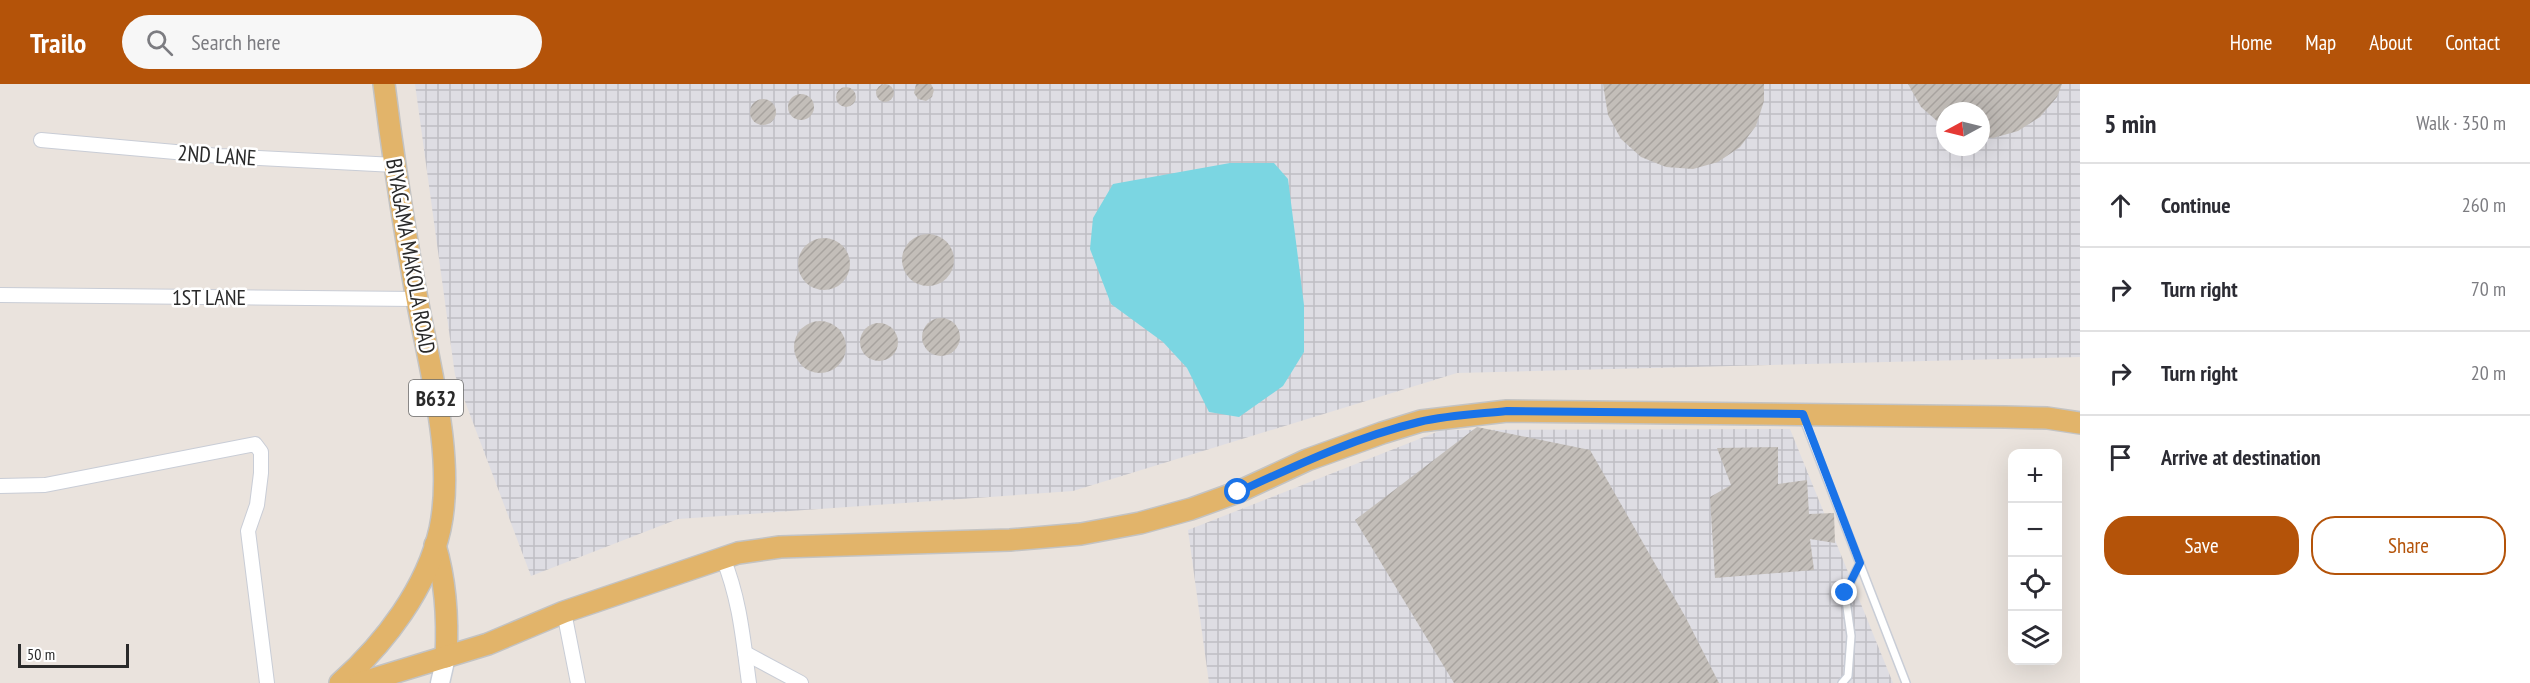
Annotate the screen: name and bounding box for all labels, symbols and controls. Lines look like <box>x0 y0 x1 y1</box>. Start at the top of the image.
search box <box>122 15 542 69</box>
text: Trailo <box>30 24 86 61</box>
icon: search <box>143 26 176 59</box>
text: Search here <box>191 28 281 56</box>
text: Home <box>2230 29 2272 56</box>
text: Map <box>2305 29 2336 56</box>
text: About <box>2369 29 2412 56</box>
text: Contact <box>2445 29 2500 56</box>
north arrow <box>1936 102 1990 156</box>
text: 5 min <box>2104 107 2157 140</box>
text: Walk · 350 m <box>2416 110 2506 136</box>
street label: 2ND LANE <box>177 138 257 172</box>
street label: BIYAGAMA MAKOLA ROAD <box>380 156 442 356</box>
icon: ahead <box>2104 189 2137 222</box>
text: Continue <box>2161 191 2231 219</box>
text: 260 m <box>2462 192 2506 218</box>
icon: right <box>2104 273 2137 306</box>
text: Turn right <box>2161 275 2238 303</box>
text: 70 m <box>2471 276 2506 302</box>
street label: 1ST LANE <box>172 283 246 311</box>
icon: right <box>2104 357 2137 390</box>
text: Turn right <box>2161 359 2238 387</box>
text: 20 m <box>2471 360 2506 386</box>
road number: B632 <box>409 380 463 416</box>
icon: arrive <box>2104 441 2137 474</box>
text: Arrive at destination <box>2161 443 2321 471</box>
map controls <box>2008 449 2062 665</box>
button: + <box>2008 449 2062 503</box>
route start <box>1224 478 1250 504</box>
button: − <box>2008 503 2062 557</box>
button: Save <box>2104 516 2299 575</box>
button: Share <box>2311 516 2506 575</box>
button: locate <box>2008 557 2062 611</box>
route end <box>1831 579 1857 605</box>
button: layers <box>2008 611 2062 665</box>
scale bar <box>18 641 129 668</box>
text: 50 m <box>27 644 55 664</box>

